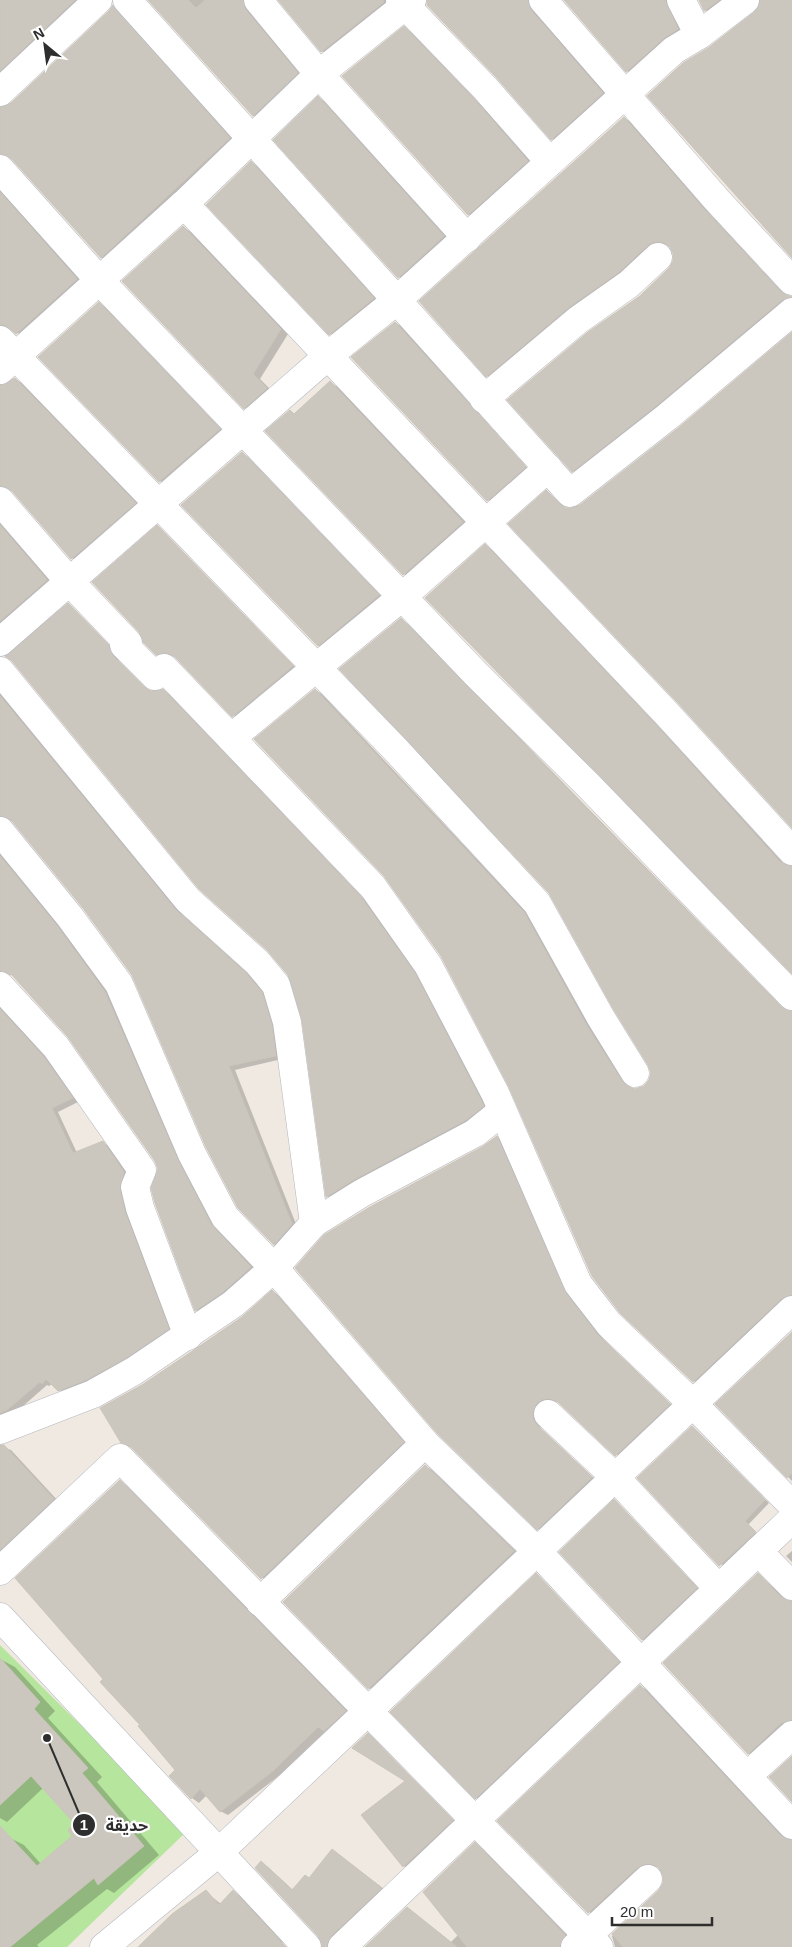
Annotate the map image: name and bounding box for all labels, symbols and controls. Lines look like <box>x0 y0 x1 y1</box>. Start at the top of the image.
north arrow <box>20 20 70 70</box>
text: N <box>30 24 47 43</box>
callout: حديقة <box>71 1810 159 1841</box>
text: 1 <box>80 1816 88 1833</box>
text: حديقة <box>106 1817 148 1835</box>
scale bar <box>612 1894 712 1926</box>
text: 20 m <box>620 1903 653 1920</box>

